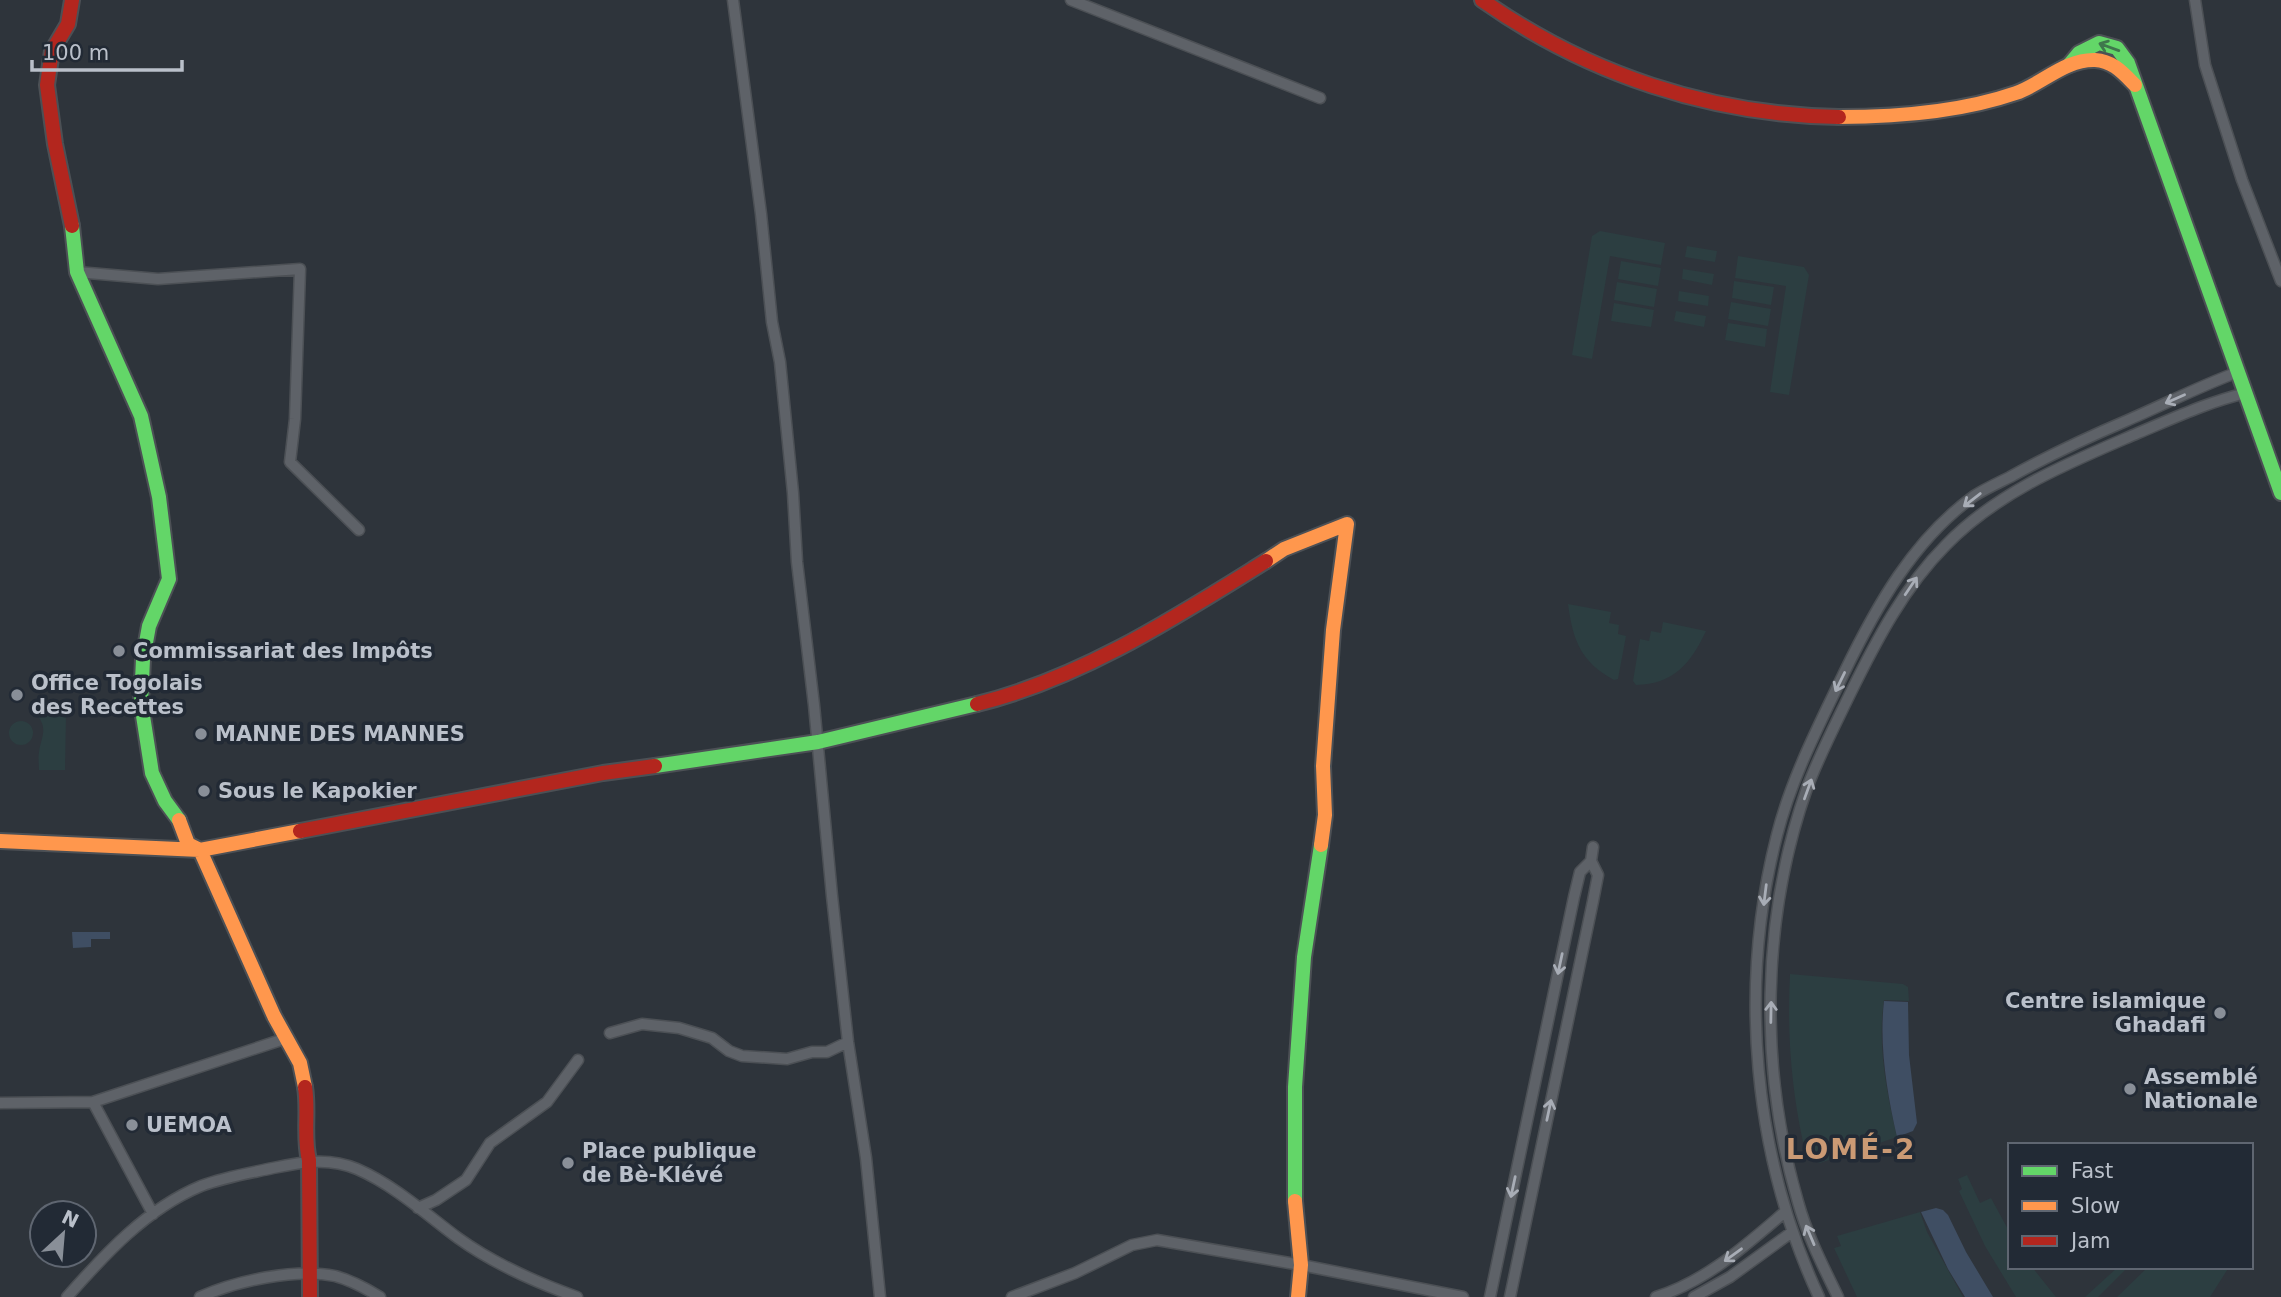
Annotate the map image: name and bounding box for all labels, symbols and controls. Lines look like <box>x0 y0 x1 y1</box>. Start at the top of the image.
scale bar <box>32 28 182 72</box>
one-way arrow <box>2099 40 2121 52</box>
text: 100 m <box>42 41 109 65</box>
one-way arrow <box>2165 393 2186 406</box>
one-way arrow <box>1963 492 1981 507</box>
one-way arrow <box>1904 577 1918 596</box>
place label: Commissariat des Impôts <box>133 639 433 663</box>
marker: Commissariat des Impôts <box>111 643 127 659</box>
place label: Office Togolais des Recettes <box>31 671 203 719</box>
one-way arrow <box>1833 671 1846 692</box>
marker: Office Togolais des Recettes <box>9 687 25 703</box>
place label: MANNE DES MANNES <box>215 722 465 746</box>
marker: MANNE DES MANNES <box>193 726 209 742</box>
one-way arrow <box>1803 778 1815 800</box>
place label: Sous le Kapokier <box>218 779 417 803</box>
marker: Sous le Kapokier <box>196 783 212 799</box>
one-way arrow <box>1759 883 1772 906</box>
one-way arrow <box>1552 952 1566 975</box>
place label: Centre islamique Ghadafi <box>2005 989 2206 1037</box>
one-way arrow <box>1765 1001 1778 1024</box>
marker: Centre islamique Ghadafi <box>2212 1005 2228 1021</box>
place label: Assemblé Nationale <box>2144 1065 2258 1113</box>
marker: Assemblé Nationale <box>2122 1081 2138 1097</box>
one-way arrow <box>1543 1099 1556 1122</box>
place label: UEMOA <box>146 1113 233 1137</box>
marker: UEMOA <box>124 1117 140 1133</box>
district label: LOMÉ-2 <box>1786 1132 1916 1166</box>
place label: Place publique de Bè-Klévé <box>582 1139 756 1187</box>
legend <box>2008 1143 2253 1269</box>
marker: Place publique de Bè-Klévé <box>560 1155 576 1171</box>
text: Fast <box>2071 1159 2113 1183</box>
one-way arrow <box>1505 1175 1519 1198</box>
text: Slow <box>2071 1194 2120 1218</box>
north arrow <box>28 1199 98 1269</box>
text: N <box>58 1205 82 1232</box>
one-way arrow <box>1803 1224 1816 1246</box>
text: Jam <box>2069 1229 2111 1253</box>
one-way arrow <box>1724 1248 1743 1262</box>

